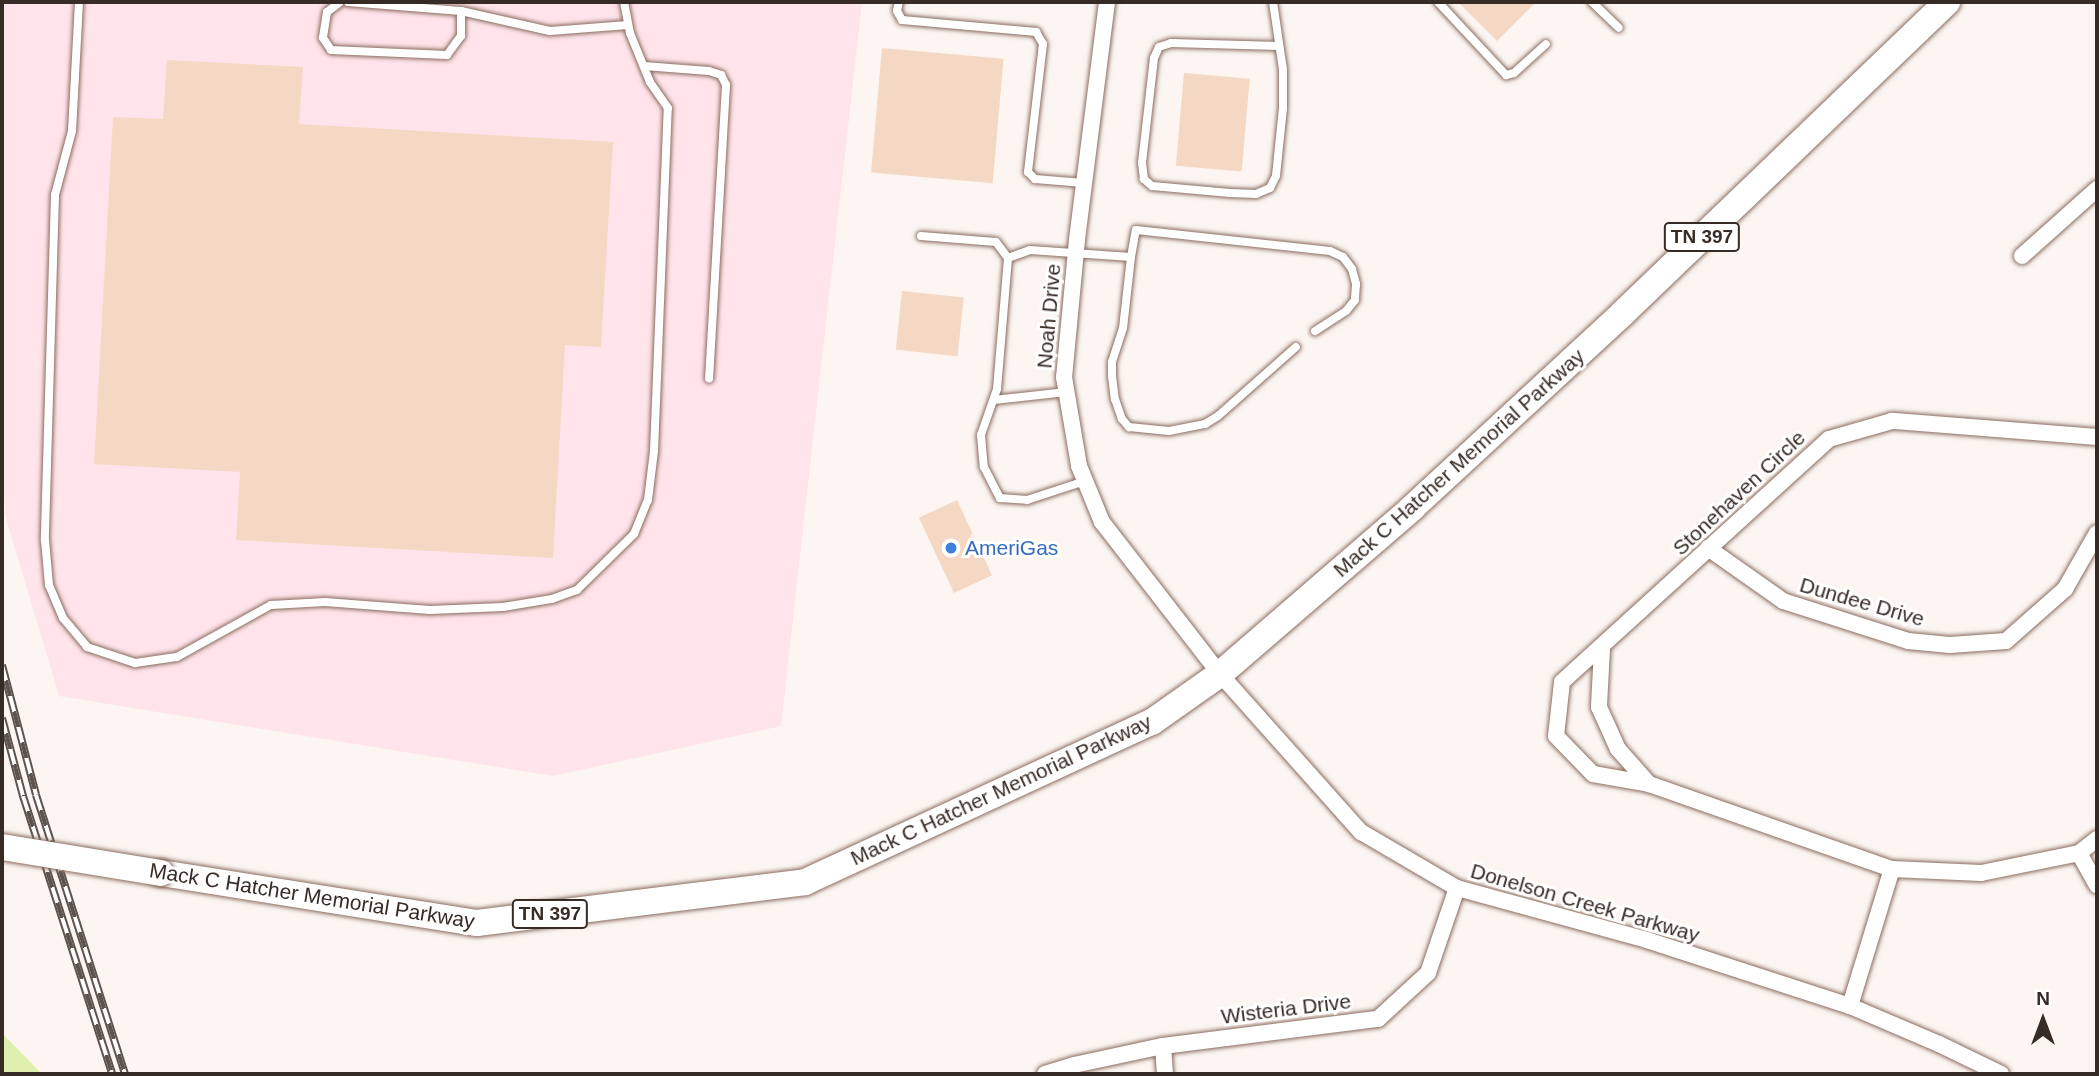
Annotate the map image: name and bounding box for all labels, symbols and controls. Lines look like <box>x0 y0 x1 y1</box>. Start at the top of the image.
road number: TN 397 <box>1664 221 1740 252</box>
street label: Noah Drive <box>1032 263 1066 369</box>
street label: Mack C Hatcher Memorial Parkway <box>1328 344 1590 582</box>
street label: Stonehaven Circle <box>1668 425 1810 561</box>
place label: AmeriGas <box>965 535 1058 561</box>
marker: AmeriGas <box>943 540 959 556</box>
street label: Dundee Drive <box>1797 572 1927 632</box>
street label: Mack C Hatcher Memorial Parkway <box>847 709 1155 871</box>
street label: Mack C Hatcher Memorial Parkway <box>148 858 476 934</box>
street label: Donelson Creek Parkway <box>1468 858 1702 948</box>
road number: TN 397 <box>512 898 588 930</box>
north arrow <box>2008 985 2078 1055</box>
text: N <box>2036 988 2050 1009</box>
street label: Wisteria Drive <box>1220 989 1352 1029</box>

